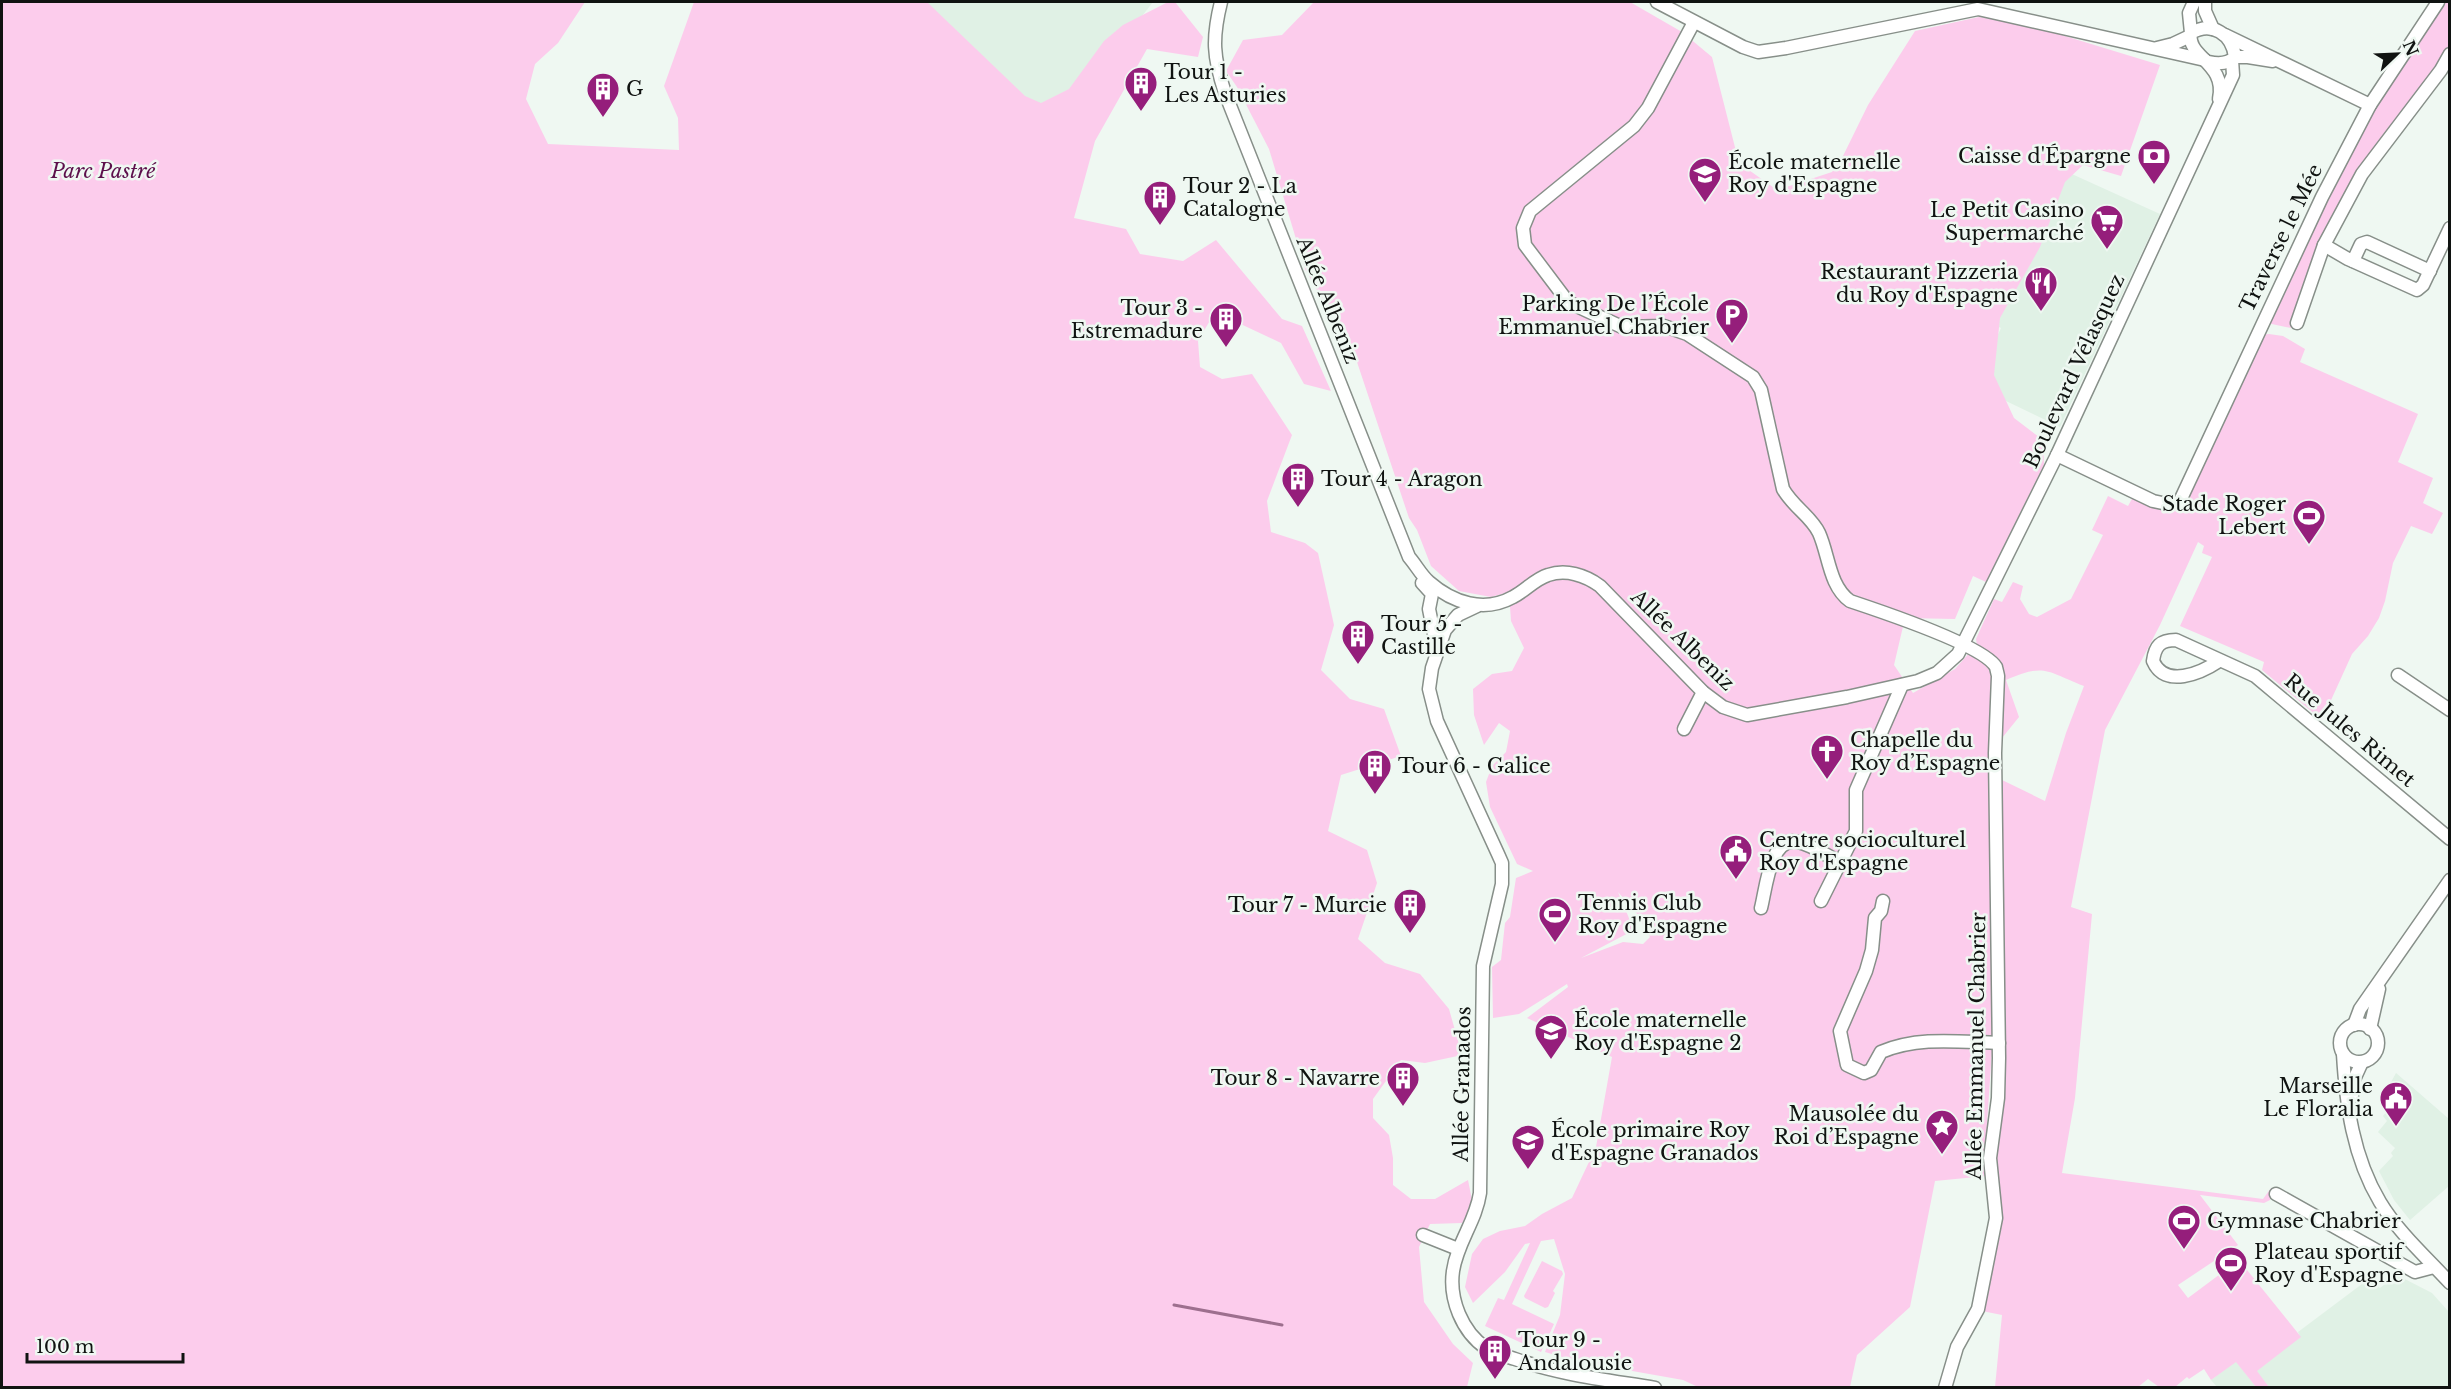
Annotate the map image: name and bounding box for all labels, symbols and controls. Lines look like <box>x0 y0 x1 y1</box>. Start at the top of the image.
north arrow <box>2367 24 2427 84</box>
text: N <box>2399 37 2423 59</box>
place label: Tour 1 - Les Asturies <box>1164 60 1286 107</box>
building icon: Tour 1 - Les Asturies <box>1123 65 1159 112</box>
building icon: G <box>585 71 621 118</box>
place label: G <box>626 77 643 101</box>
bank icon: Caisse d'Épargne <box>2136 138 2172 185</box>
place label: Caisse d'Épargne <box>1958 143 2131 168</box>
place label: École maternelle Roy d'Espagne <box>1728 149 1901 197</box>
school or university icon: École maternelle Roy d'Espagne <box>1687 156 1723 203</box>
park label: Parc Pastré <box>50 159 157 183</box>
street label: Traverse le Mée <box>2235 160 2327 316</box>
place label: Tour 2 - La Catalogne <box>1183 174 1298 221</box>
building icon: Tour 2 - La Catalogne <box>1142 179 1178 226</box>
place label: Le Petit Casino Supermarché <box>1930 198 2084 245</box>
supermarket icon: Le Petit Casino Supermarché <box>2089 203 2125 250</box>
street label: Allée Albeniz <box>1291 232 1364 367</box>
place label: Restaurant Pizzeria du Roy d'Espagne <box>1820 260 2019 307</box>
restaurant icon: Restaurant Pizzeria du Roy d'Espagne <box>2023 265 2059 312</box>
street label: Boulevard Vélasquez <box>2018 270 2130 472</box>
place label: Parking De l’École Emmanuel Chabrier <box>1498 291 1709 339</box>
place label: Tour 3 - Estremadure <box>1071 296 1203 343</box>
parking icon: Parking De l’École Emmanuel Chabrier <box>1714 297 1750 344</box>
building icon: Tour 3 - Estremadure <box>1208 301 1244 348</box>
building icon: Tour 4 - Aragon <box>1280 461 1316 508</box>
place label: Tour 4 - Aragon <box>1321 467 1483 491</box>
place label: Stade Roger Lebert <box>2162 492 2286 539</box>
sports icon: Stade Roger Lebert <box>2291 498 2327 545</box>
street label: Allée Albeniz <box>1626 584 1740 695</box>
place label: Tour 5 - Castille <box>1381 612 1462 659</box>
building icon: Tour 5 - Castille <box>1340 618 1376 665</box>
street label: Rue Jules Rimet <box>2280 668 2421 792</box>
place label: Chapelle du Roy d’Espagne <box>1850 728 2000 775</box>
church icon: Chapelle du Roy d’Espagne <box>1809 733 1845 780</box>
building icon: Tour 6 - Galice <box>1357 748 1393 795</box>
place label: Tour 6 - Galice <box>1398 754 1551 778</box>
place label: Centre socioculturel Roy d'Espagne <box>1759 828 1966 875</box>
public building icon: Centre socioculturel Roy d'Espagne <box>1718 833 1754 880</box>
building icon: Tour 7 - Murcie <box>1392 887 1428 934</box>
place label: Tennis Club Roy d'Espagne <box>1578 891 1727 938</box>
place label: Tour 7 - Murcie <box>1228 893 1387 917</box>
sports icon: Tennis Club Roy d'Espagne <box>1537 896 1573 943</box>
street label: Allée Emmanuel Chabrier <box>1962 911 1990 1181</box>
street label: Allée Granados <box>1449 1006 1475 1163</box>
place label: École maternelle Roy d'Espagne 2 <box>1574 1007 1747 1055</box>
school or university icon: École maternelle Roy d'Espagne 2 <box>1533 1013 1569 1060</box>
building icon: Tour 8 - Navarre <box>1385 1060 1421 1107</box>
place label: Tour 8 - Navarre <box>1211 1066 1380 1090</box>
place label: Marseille Le Floralia <box>2263 1074 2374 1121</box>
public building icon: Marseille Le Floralia <box>2378 1080 2414 1127</box>
place label: Mausolée du Roi d’Espagne <box>1774 1102 1919 1149</box>
place icon: Mausolée du Roi d’Espagne <box>1924 1108 1960 1155</box>
place label: École primaire Roy d'Espagne Granados <box>1551 1117 1759 1165</box>
school or university icon: École primaire Roy d'Espagne Granados <box>1510 1123 1546 1170</box>
sports icon: Gymnase Chabrier <box>2166 1203 2202 1250</box>
place label: Gymnase Chabrier <box>2207 1209 2401 1233</box>
place label: Plateau sportif Roy d'Espagne <box>2254 1240 2405 1287</box>
sports icon: Plateau sportif Roy d'Espagne <box>2213 1245 2249 1292</box>
scale bar <box>27 1326 183 1364</box>
place label: Tour 9 - Andalousie <box>1517 1328 1632 1375</box>
building icon: Tour 9 - Andalousie <box>1477 1333 1513 1380</box>
text: 100 m <box>36 1336 94 1358</box>

